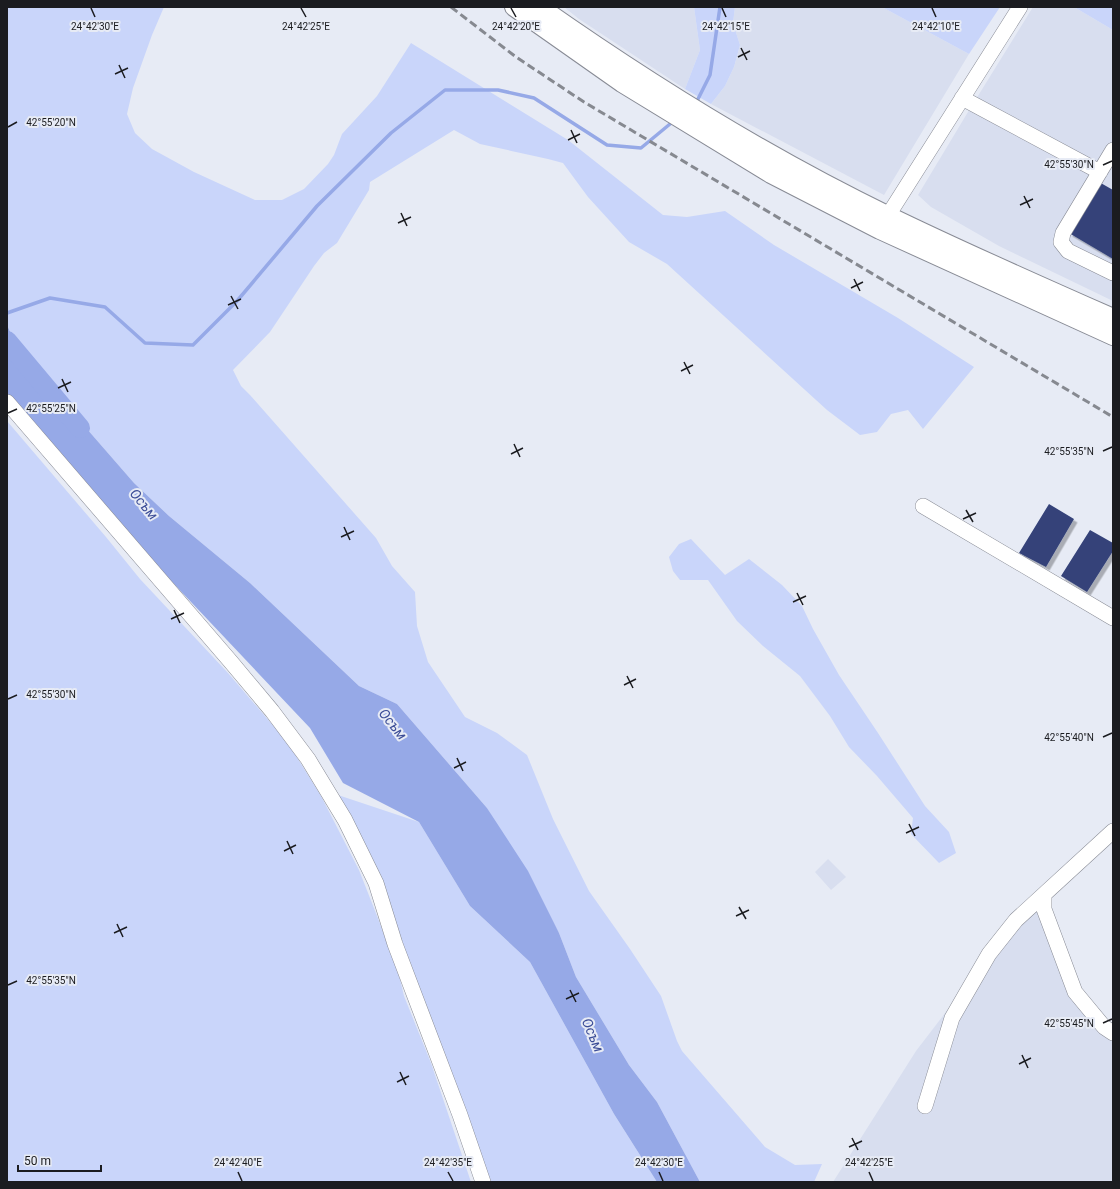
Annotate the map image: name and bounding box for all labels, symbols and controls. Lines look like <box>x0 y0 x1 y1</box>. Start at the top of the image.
text: 24°42'30"E <box>71 21 119 32</box>
text: 24°42'25"E <box>282 21 330 32</box>
text: 24°42'20"E <box>492 21 540 32</box>
text: 24°42'15"E <box>702 21 750 32</box>
text: 24°42'10"E <box>912 21 960 32</box>
text: 42°55'20"N <box>26 117 76 128</box>
text: 42°55'30"N <box>1044 159 1094 170</box>
text: 42°55'25"N <box>26 403 76 414</box>
text: 42°55'35"N <box>1044 446 1094 457</box>
water label: Осъм <box>127 485 161 523</box>
text: 42°55'30"N <box>26 689 76 700</box>
water label: Осъм <box>376 705 410 743</box>
text: 42°55'40"N <box>1044 732 1094 743</box>
text: 42°55'35"N <box>26 975 76 986</box>
water label: Осъм <box>579 1016 607 1054</box>
text: 42°55'45"N <box>1044 1018 1094 1029</box>
scale bar <box>18 1147 101 1173</box>
text: 50 m <box>24 1154 51 1168</box>
text: 24°42'40"E <box>214 1157 262 1168</box>
text: 24°42'35"E <box>424 1157 472 1168</box>
text: 24°42'30"E <box>635 1157 683 1168</box>
text: 24°42'25"E <box>845 1157 893 1168</box>

